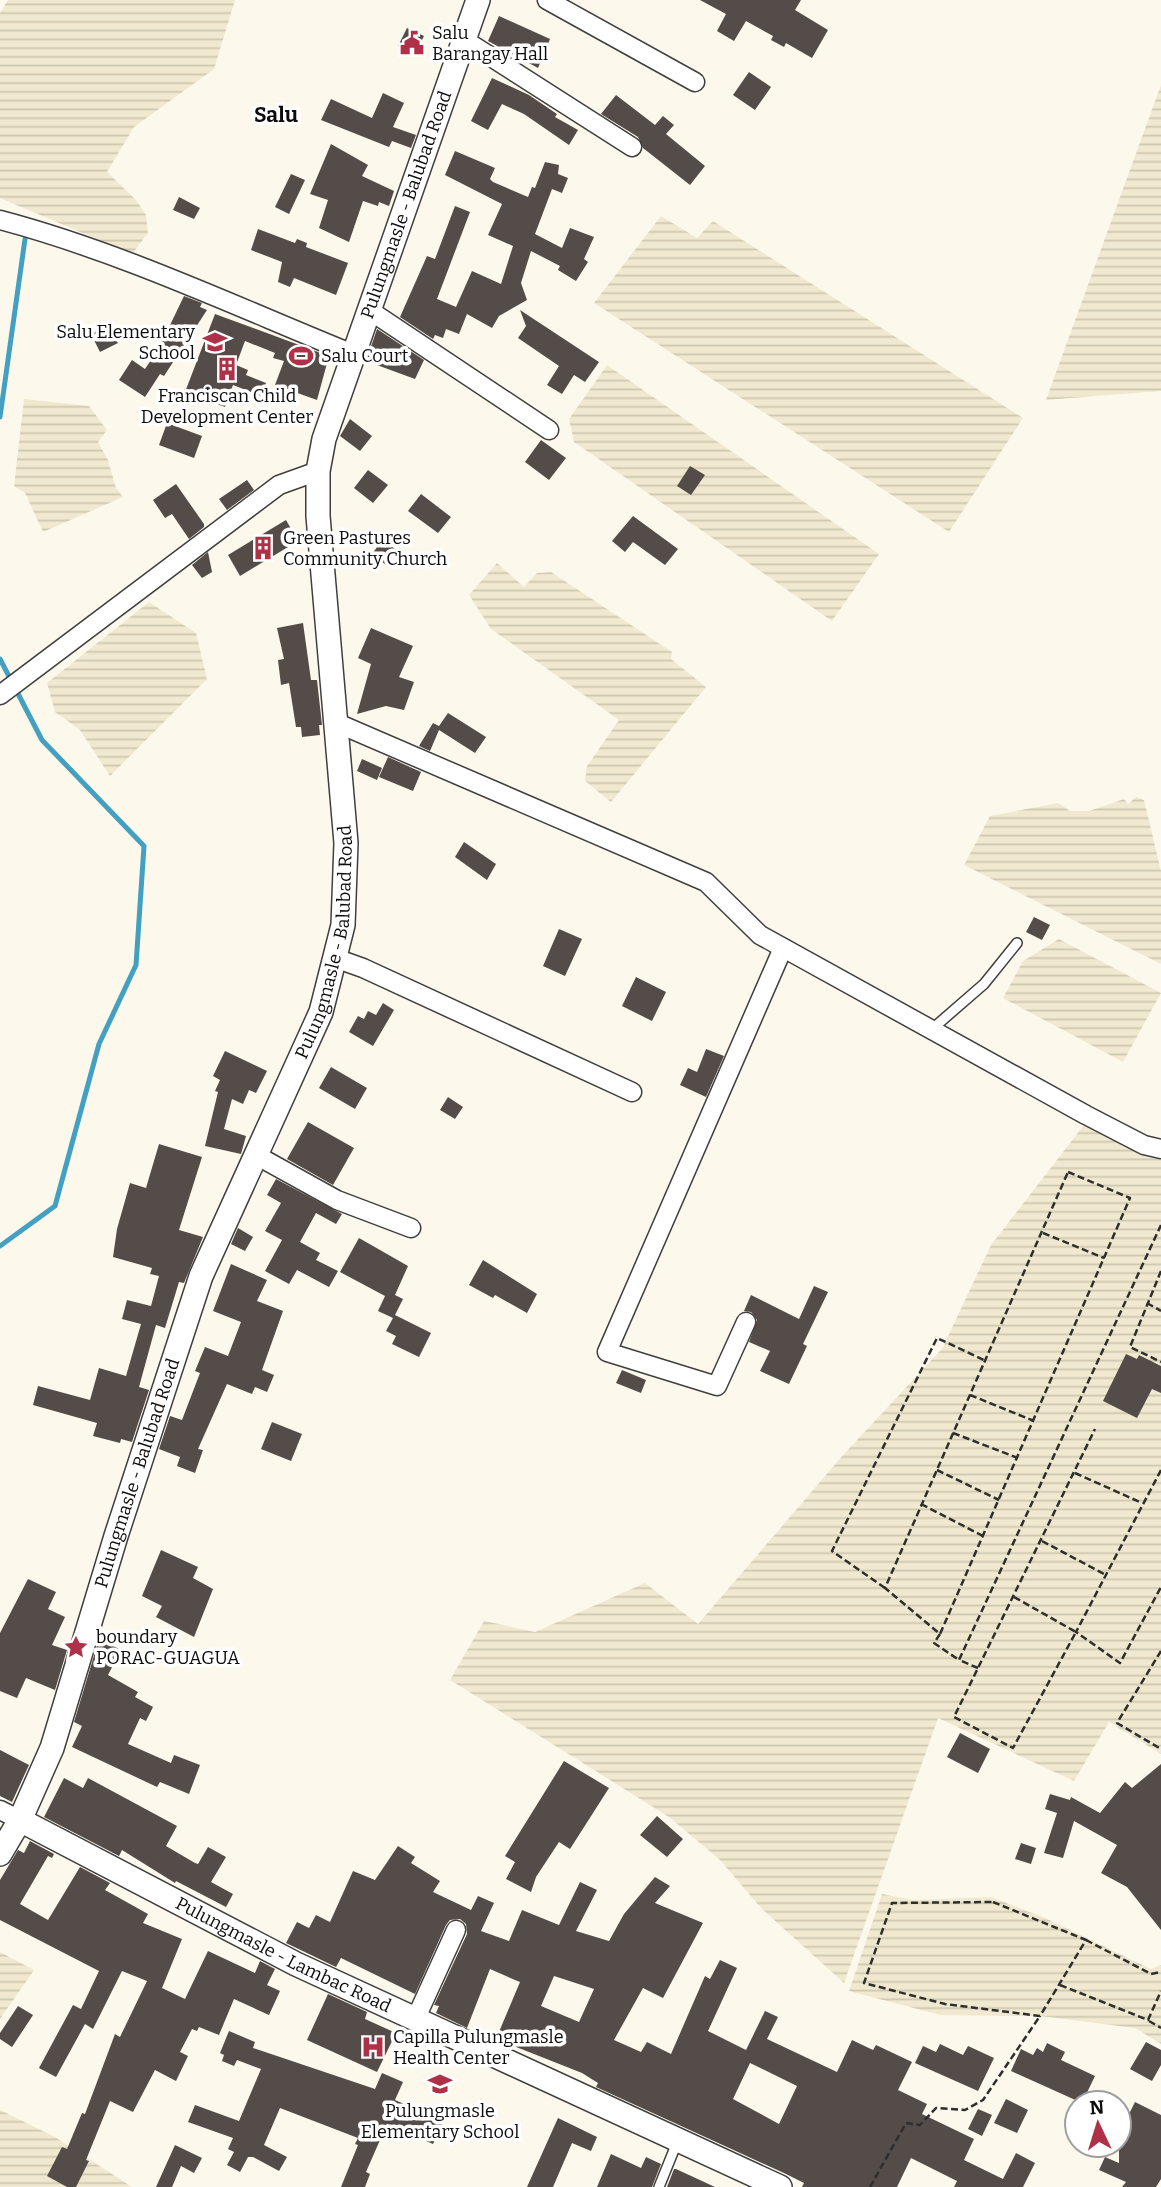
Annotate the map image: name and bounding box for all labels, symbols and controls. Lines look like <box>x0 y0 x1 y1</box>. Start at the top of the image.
place label: Salu Barangay Hall <box>432 22 548 65</box>
public building icon: Salu Barangay Hall <box>398 29 426 57</box>
street label: Pulungmasle - Balubad Road <box>356 88 456 322</box>
district label: Salu <box>254 102 298 128</box>
place label: Salu Elementary School <box>56 321 195 364</box>
school or university icon: Salu Elementary School <box>201 328 229 356</box>
sports icon: Salu Court <box>287 342 315 370</box>
place label: Salu Court <box>321 345 409 367</box>
building icon: Franciscan Child Development Center <box>213 355 241 383</box>
place label: Franciscan Child Development Center <box>141 385 313 428</box>
place label: Green Pastures Community Church <box>283 527 447 570</box>
building icon: Green Pastures Community Church <box>249 534 277 562</box>
street label: Pulungmasle - Balubad Road <box>290 824 357 1062</box>
street label: Pulungmasle - Balubad Road <box>90 1355 184 1590</box>
place label: boundary PORAC-GUAGUA <box>96 1626 240 1669</box>
place icon: boundary PORAC-GUAGUA <box>62 1633 90 1661</box>
street label: Pulungmasle - Lambac Road <box>172 1892 395 2017</box>
place label: Capilla Pulungmasle Health Center <box>393 2026 564 2069</box>
hospital icon: Capilla Pulungmasle Health Center <box>359 2033 387 2061</box>
school or university icon: Pulungmasle Elementary School <box>426 2070 454 2098</box>
north arrow <box>1063 2089 1133 2159</box>
text: N <box>1089 2096 1105 2120</box>
place label: Pulungmasle Elementary School <box>361 2100 519 2143</box>

